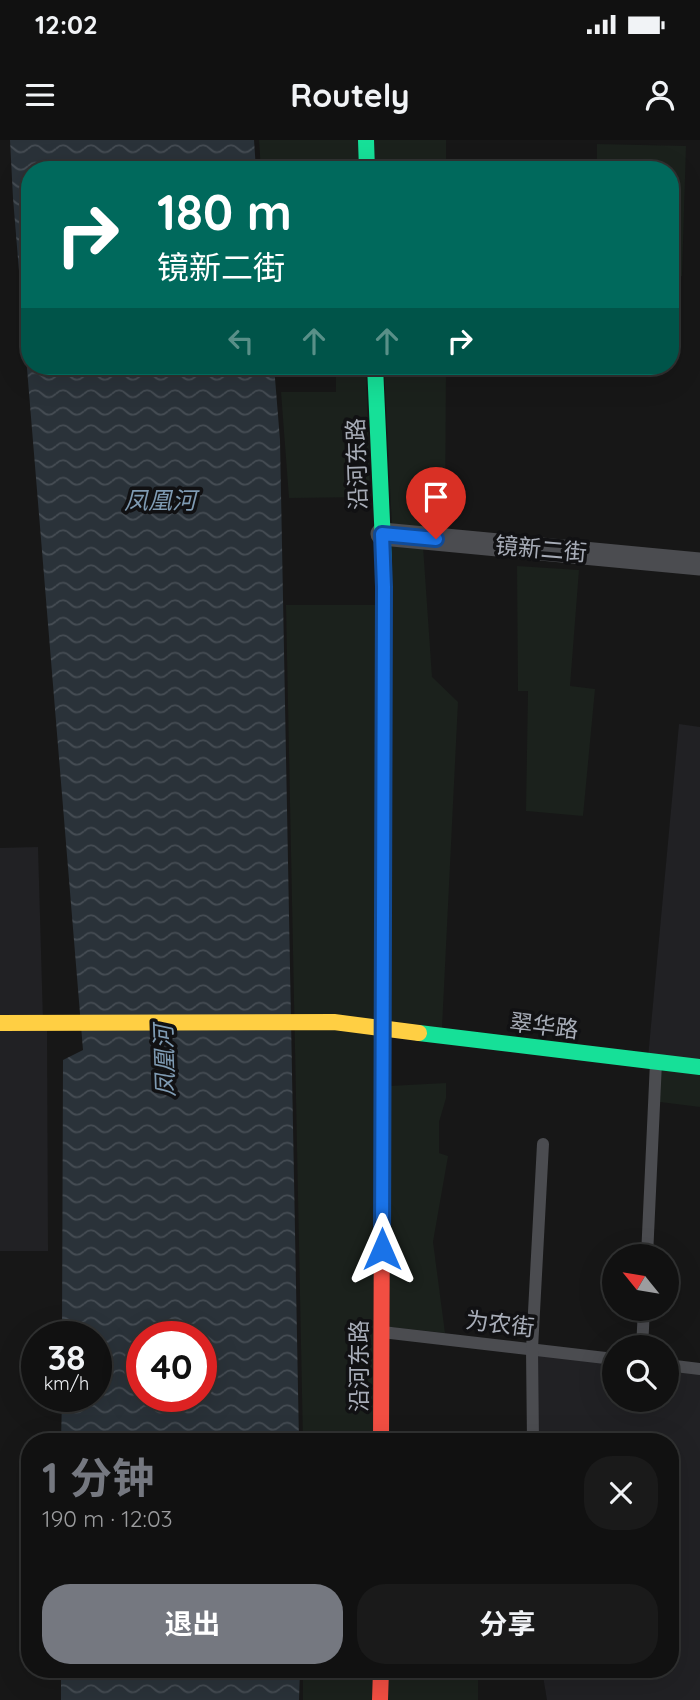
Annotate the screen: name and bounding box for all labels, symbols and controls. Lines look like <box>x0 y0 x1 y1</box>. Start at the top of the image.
text: 12:02 <box>35 8 98 41</box>
text: Routely <box>290 75 410 115</box>
icon: menu <box>21 76 59 114</box>
icon: person <box>641 76 679 114</box>
text: 180 m <box>157 181 292 242</box>
icon: right <box>42 189 133 280</box>
text: 镜新二街 <box>157 247 285 287</box>
icon: left <box>222 322 260 360</box>
icon: ahead <box>295 322 333 360</box>
icon: ahead <box>368 322 406 360</box>
icon: right <box>441 322 479 360</box>
street label: 沿河东路 <box>340 418 373 510</box>
pin <box>406 467 466 539</box>
icon: arrive <box>417 478 455 516</box>
water label: 凤凰河 <box>124 485 200 515</box>
street label: 镜新二街 <box>494 530 588 567</box>
street label: 翠华路 <box>508 1007 580 1044</box>
water label: 凤凰河 <box>148 1021 180 1098</box>
position arrow <box>345 1212 419 1286</box>
north arrow <box>602 1244 679 1321</box>
map controls <box>602 1244 679 1412</box>
street label: 为农街 <box>464 1305 536 1342</box>
street label: 沿河东路 <box>344 1320 373 1412</box>
speed limit sign: 40 <box>126 1321 217 1412</box>
text: 38 <box>48 1335 85 1379</box>
button: search <box>602 1335 679 1412</box>
text: km/h <box>44 1372 89 1395</box>
text: 1 分钟 <box>42 1451 154 1504</box>
button: close <box>584 1456 658 1530</box>
text: 190 m · 12:03 <box>42 1504 173 1533</box>
button: 退出 <box>42 1584 343 1664</box>
button: 分享 <box>357 1584 658 1664</box>

